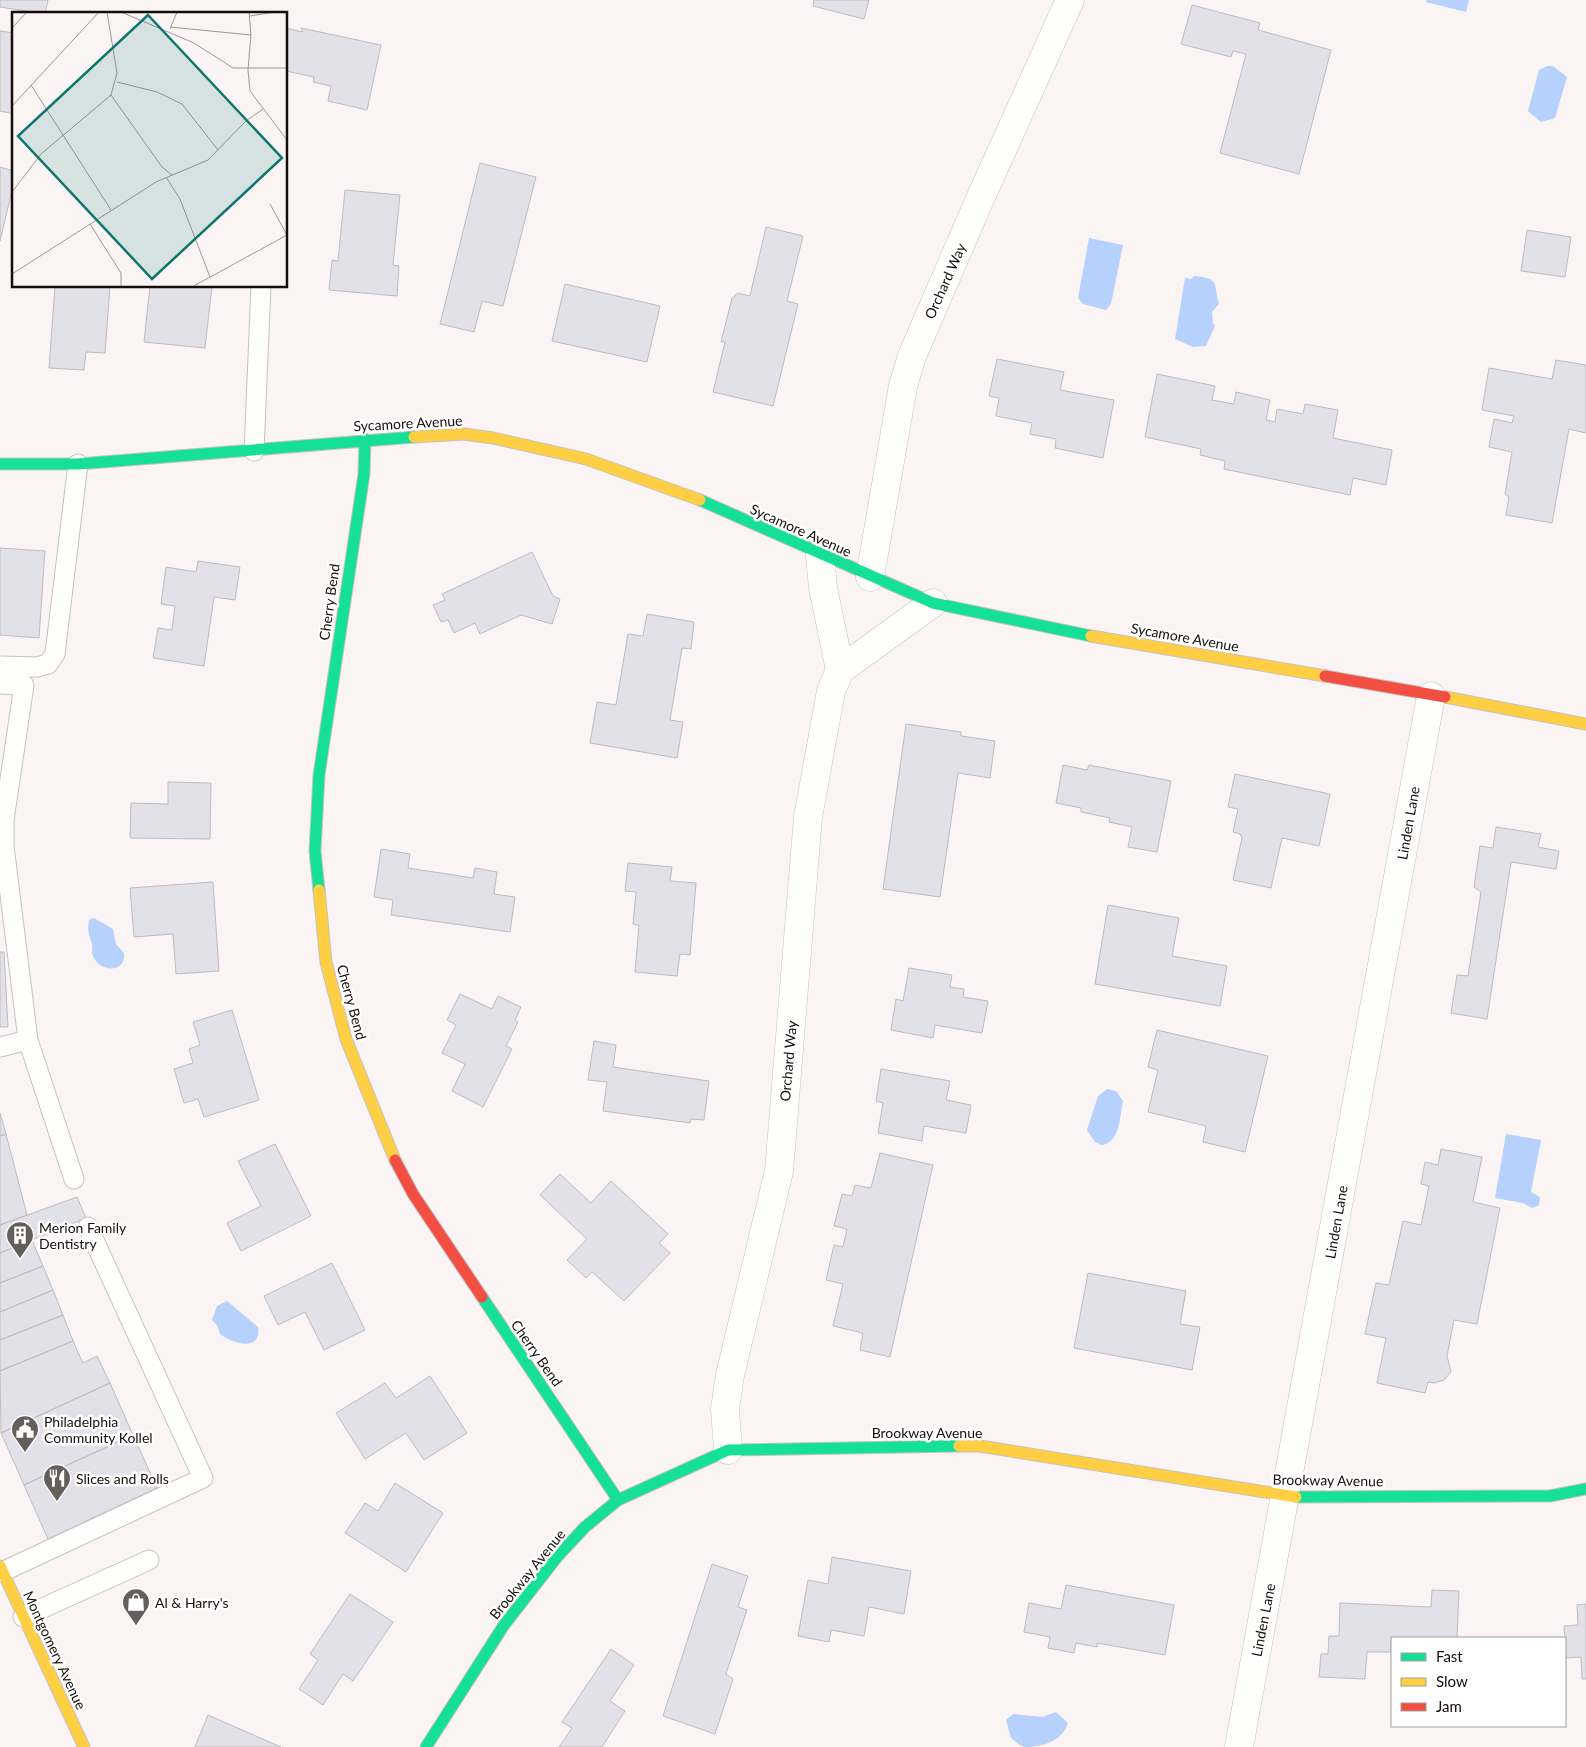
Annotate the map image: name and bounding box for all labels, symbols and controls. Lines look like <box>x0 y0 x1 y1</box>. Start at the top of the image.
inset map <box>12 12 288 288</box>
street label: Orchard Way <box>921 240 970 322</box>
street label: Sycamore Avenue <box>353 412 463 434</box>
street label: Sycamore Avenue <box>748 500 854 560</box>
street label: Cherry Bend <box>315 563 343 641</box>
street label: Sycamore Avenue <box>1130 619 1240 655</box>
street label: Linden Lane <box>1393 785 1423 861</box>
street label: Cherry Bend <box>334 963 370 1041</box>
street label: Orchard Way <box>776 1019 800 1102</box>
street label: Linden Lane <box>1321 1184 1351 1260</box>
place label: Merion Family Dentistry <box>39 1219 127 1252</box>
building icon: Merion Family Dentistry <box>5 1220 35 1259</box>
street label: Cherry Bend <box>508 1317 566 1389</box>
place label: Philadelphia Community Kollel <box>44 1413 153 1446</box>
public building icon: Philadelphia Community Kollel <box>10 1414 40 1453</box>
street label: Brookway Avenue <box>872 1424 982 1441</box>
restaurant icon: Slices and Rolls <box>42 1463 72 1502</box>
place label: Slices and Rolls <box>76 1470 169 1487</box>
street label: Brookway Avenue <box>1272 1471 1384 1489</box>
street label: Brookway Avenue <box>486 1526 568 1622</box>
street label: Linden Lane <box>1248 1582 1278 1658</box>
shop icon: Al & Harry's <box>121 1587 151 1626</box>
street label: Montgomery Avenue <box>20 1588 90 1712</box>
place label: Al & Harry's <box>155 1594 229 1611</box>
legend <box>1391 1637 1566 1727</box>
text: Fast <box>1436 1647 1463 1665</box>
text: Slow <box>1436 1672 1468 1690</box>
text: Jam <box>1436 1697 1462 1715</box>

